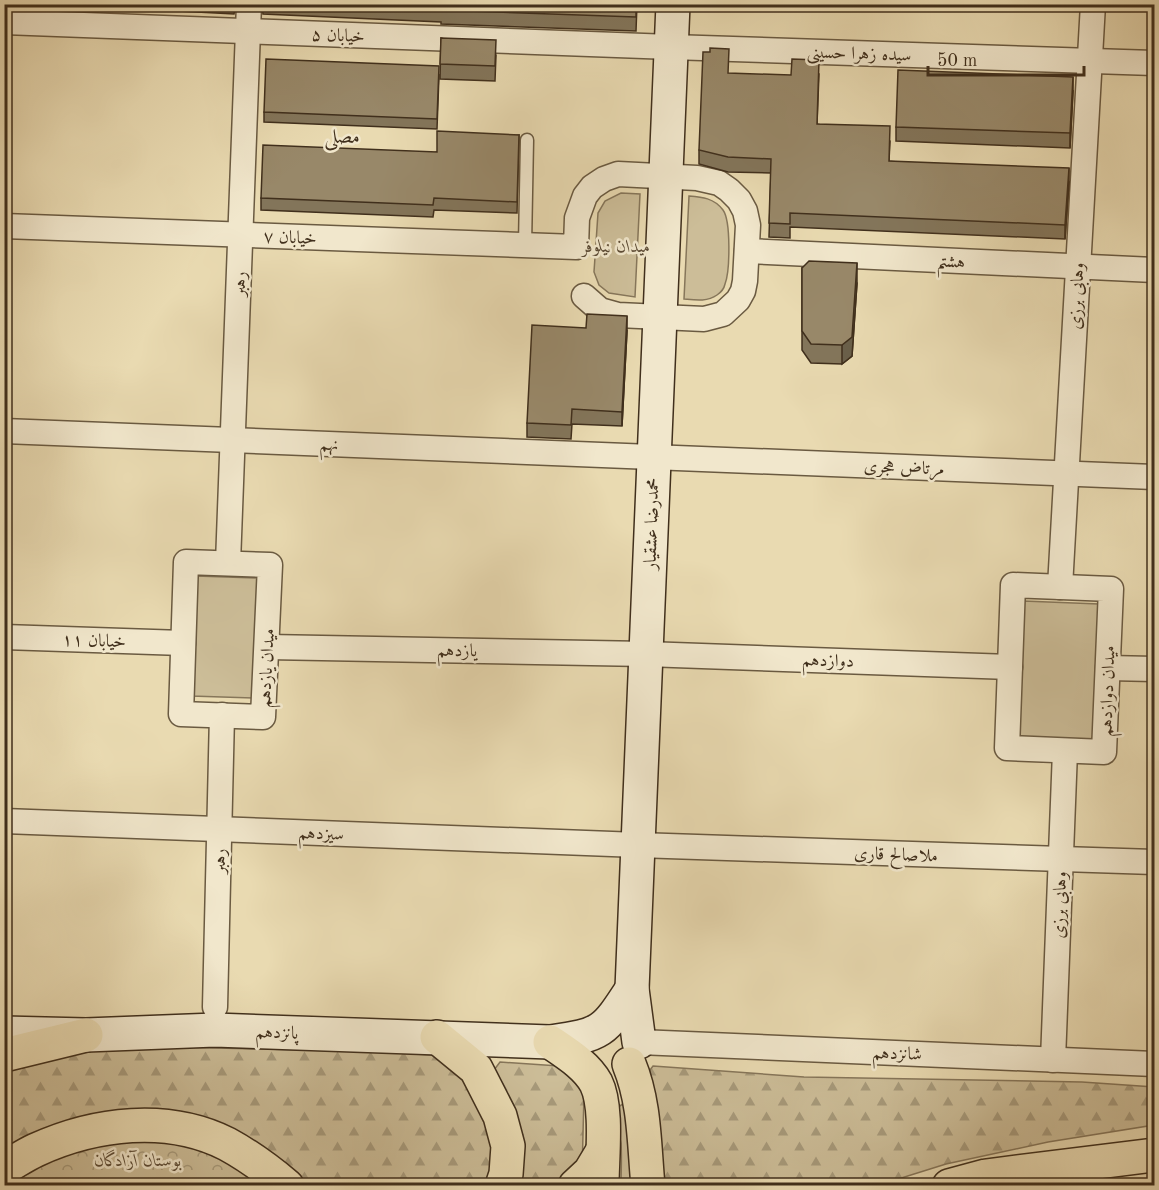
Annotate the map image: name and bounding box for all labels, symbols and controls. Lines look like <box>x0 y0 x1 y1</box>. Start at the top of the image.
street label: خیابان ۵ <box>311 26 365 47</box>
scale bar <box>928 39 1084 77</box>
street label: سیده زهرا حسینی <box>806 43 912 68</box>
text: 50 m <box>937 52 977 70</box>
district label: مصلی <box>324 128 360 151</box>
street label: خیابان ۷ <box>263 228 317 249</box>
park label: میدان نیلوفر <box>581 238 650 258</box>
street label: هشتم <box>936 252 966 280</box>
street label: وهابی برزی <box>1066 262 1091 330</box>
street label: رهبر <box>230 271 250 299</box>
street label: نهم <box>319 436 339 461</box>
street label: مرتاض هجری <box>863 458 945 481</box>
street label: محمدرضا عشقیار <box>641 478 664 572</box>
street label: میدان یازدهم <box>256 628 285 709</box>
street label: خیابان ۱۱ <box>62 631 126 652</box>
street label: یازدهم <box>437 642 479 667</box>
street label: میدان دوازدهم <box>1097 645 1126 737</box>
street label: دوازدهم <box>801 651 854 678</box>
street label: سیزدهم <box>298 824 344 851</box>
street label: ملاصالح قاری <box>853 845 938 871</box>
street label: رهبر <box>211 848 230 876</box>
street label: وهابی برزی <box>1050 871 1073 939</box>
street label: پانزدهم <box>255 1023 300 1050</box>
street label: شانزدهم <box>872 1044 922 1071</box>
park label: بوستان آزادگان <box>94 1149 182 1171</box>

